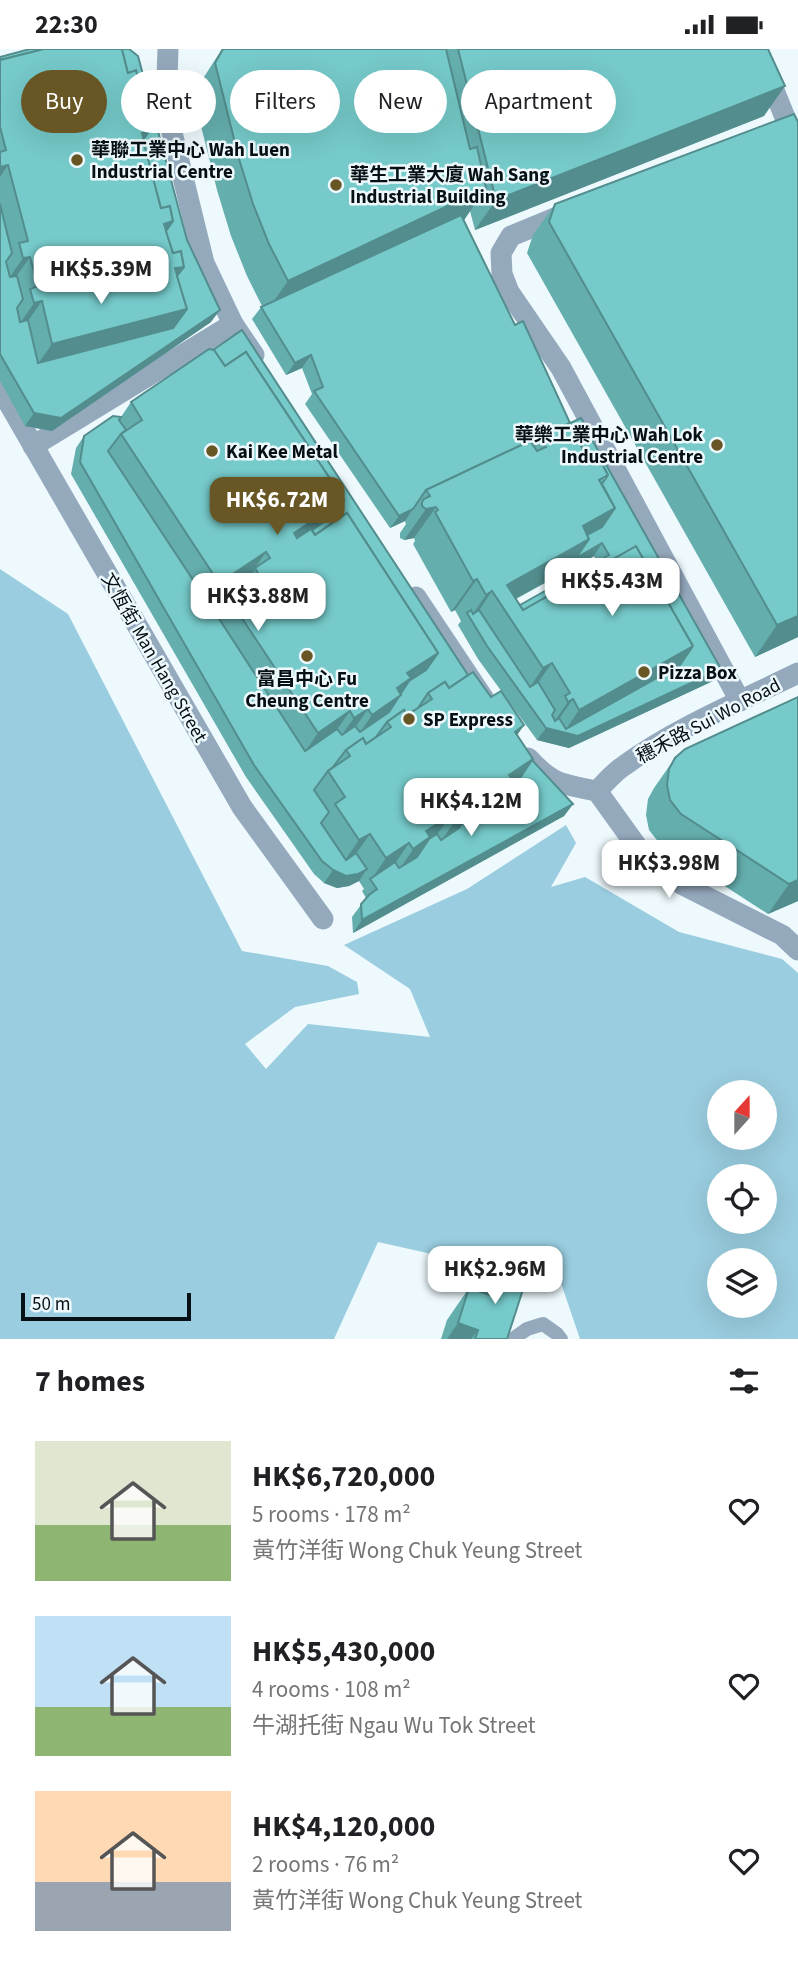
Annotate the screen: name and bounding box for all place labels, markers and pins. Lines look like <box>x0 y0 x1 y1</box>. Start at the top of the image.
place label: 華聯工業中心 Wah Luen Industrial Centre <box>91 137 290 186</box>
marker: 華聯工業中心 Wah Luen Industrial Centre <box>69 152 85 168</box>
place label: 華生工業大廈 Wah Sang Industrial Building <box>350 162 549 211</box>
marker: 華生工業大廈 Wah Sang Industrial Building <box>328 177 344 193</box>
pin: HK$5.39M <box>29 247 173 306</box>
place label: 華樂工業中心 Wah Lok Industrial Centre <box>515 422 704 471</box>
marker: 華樂工業中心 Wah Lok Industrial Centre <box>709 437 725 453</box>
place label: Kai Kee Metal <box>226 439 339 466</box>
marker: Kai Kee Metal <box>204 443 220 459</box>
pin: HK$6.72M <box>205 477 349 537</box>
pin: HK$5.43M <box>540 559 684 618</box>
pin: HK$3.88M <box>186 573 330 633</box>
marker: 富昌中心 Fu Cheung Centre <box>299 648 315 664</box>
place label: Pizza Box <box>658 660 737 687</box>
marker: Pizza Box <box>636 664 652 680</box>
place label: 富昌中心 Fu Cheung Centre <box>245 666 369 715</box>
place label: SP Express <box>423 707 513 734</box>
marker: SP Express <box>401 711 417 727</box>
pin: HK$4.12M <box>399 779 543 838</box>
pin: HK$3.98M <box>597 841 741 900</box>
pin: HK$2.96M <box>423 1247 567 1306</box>

